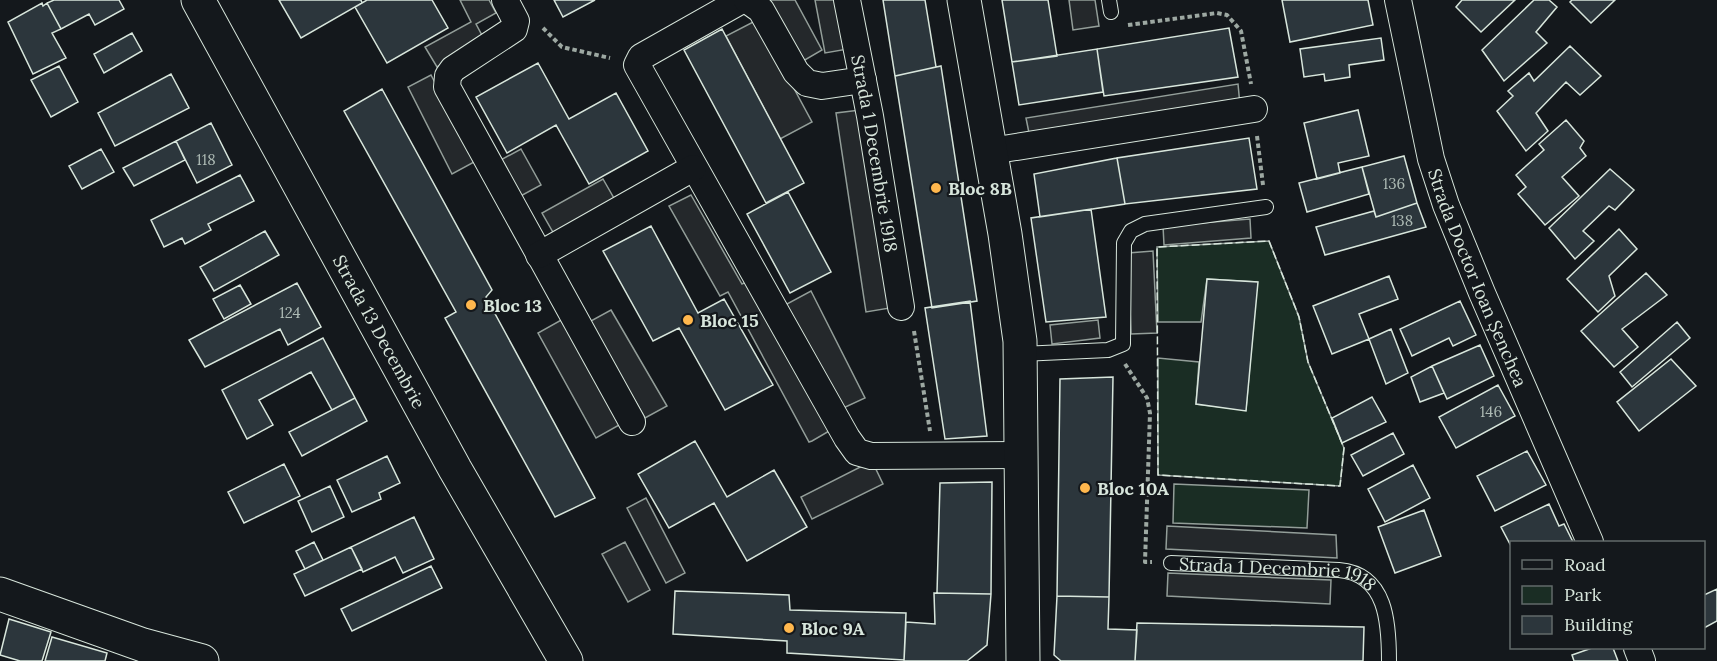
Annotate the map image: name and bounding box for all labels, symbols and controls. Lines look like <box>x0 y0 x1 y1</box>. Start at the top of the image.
street label: Strada 1 Decembrie 1918 <box>847 53 903 254</box>
house number: 118 <box>196 150 216 169</box>
street label: Strada Doctor Ioan Șenchea <box>1423 166 1533 390</box>
house number: 136 <box>1383 174 1405 193</box>
place label: Bloc 8B <box>948 177 1012 200</box>
marker: Bloc 8B <box>929 181 943 195</box>
house number: 138 <box>1391 211 1413 230</box>
street label: Strada 13 Decembrie <box>328 251 431 413</box>
place label: Bloc 13 <box>483 294 542 317</box>
marker: Bloc 13 <box>464 298 478 312</box>
house number: 124 <box>279 303 301 322</box>
place label: Bloc 15 <box>700 309 759 332</box>
marker: Bloc 15 <box>681 313 695 327</box>
house number: 146 <box>1480 402 1502 421</box>
place label: Bloc 10A <box>1097 477 1169 500</box>
marker: Bloc 10A <box>1078 481 1092 495</box>
legend <box>1510 541 1705 649</box>
street label: Strada 1 Decembrie 1918 <box>1178 552 1382 595</box>
text: Road <box>1564 553 1606 576</box>
text: Park <box>1564 583 1602 606</box>
text: Building <box>1564 613 1634 636</box>
place label: Bloc 9A <box>801 617 865 640</box>
marker: Bloc 9A <box>782 621 796 635</box>

